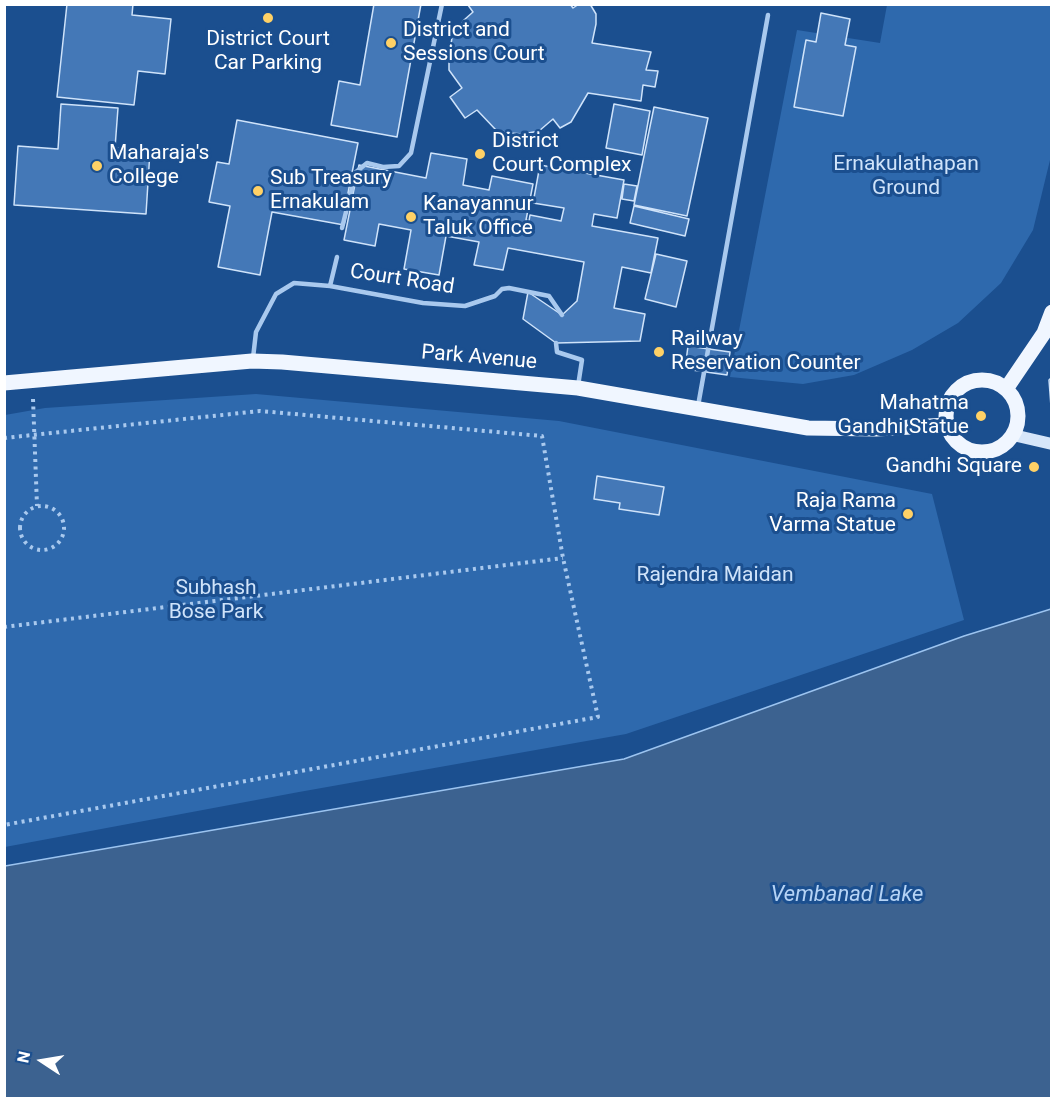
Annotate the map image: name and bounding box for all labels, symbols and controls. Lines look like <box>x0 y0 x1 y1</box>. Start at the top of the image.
marker: District Court Car Parking <box>261 11 275 25</box>
place label: District and Sessions Court <box>403 18 545 68</box>
place label: District Court Car Parking <box>206 27 330 77</box>
marker: District and Sessions Court <box>384 36 398 50</box>
place label: District Court Complex <box>492 129 631 179</box>
place label: Maharaja's College <box>109 141 209 191</box>
marker: District Court Complex <box>473 147 487 161</box>
park label: Ernakulathapan Ground <box>833 152 979 202</box>
marker: Maharaja's College <box>90 159 104 173</box>
place label: Sub Treasury Ernakulam <box>270 166 392 216</box>
marker: Sub Treasury Ernakulam <box>251 184 265 198</box>
place label: Kanayannur Taluk Office <box>423 192 534 242</box>
marker: Kanayannur Taluk Office <box>404 210 418 224</box>
street label: Court Road <box>348 259 456 301</box>
place label: Railway Reservation Counter <box>671 327 860 377</box>
street label: Park Avenue <box>420 340 538 376</box>
marker: Railway Reservation Counter <box>652 345 666 359</box>
place label: Mahatma Gandhi Statue <box>838 391 969 441</box>
marker: Mahatma Gandhi Statue <box>974 409 988 423</box>
place label: Gandhi Square <box>885 454 1022 480</box>
marker: Gandhi Square <box>1027 460 1041 474</box>
place label: Raja Rama Varma Statue <box>769 489 896 539</box>
marker: Raja Rama Varma Statue <box>901 507 915 521</box>
park label: Rajendra Maidan <box>636 563 794 589</box>
park label: Subhash Bose Park <box>169 576 263 626</box>
water label: Vembanad Lake <box>771 882 923 908</box>
north arrow <box>12 1031 72 1091</box>
text: N <box>13 1050 34 1065</box>

